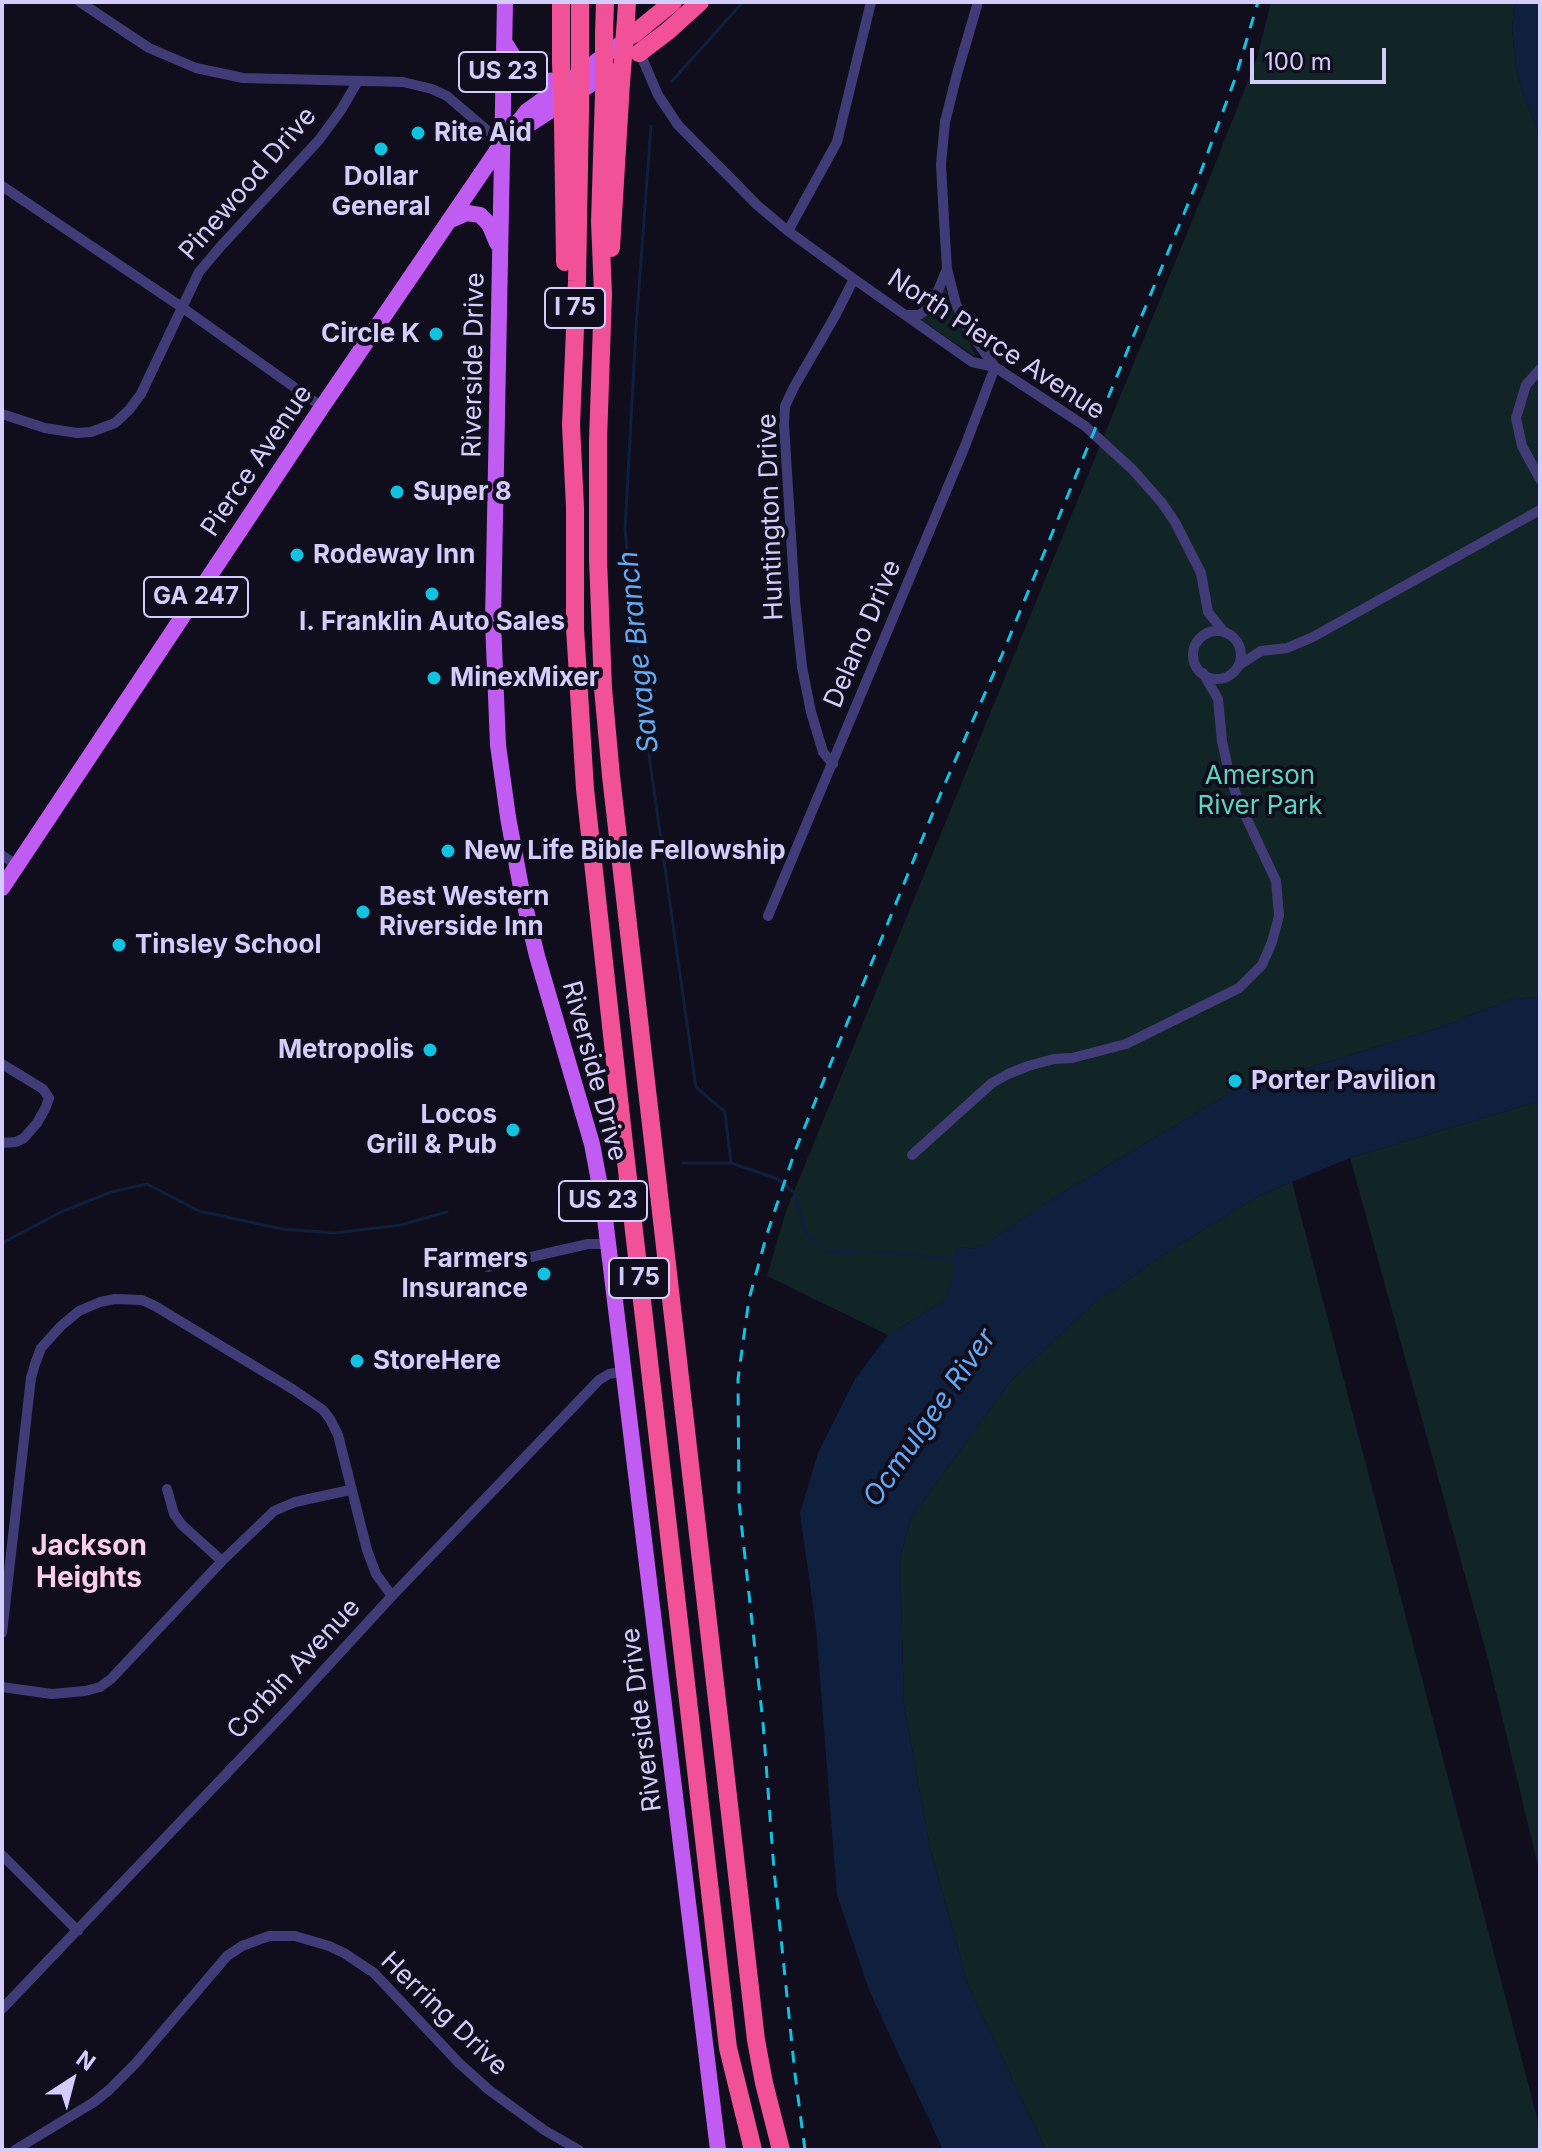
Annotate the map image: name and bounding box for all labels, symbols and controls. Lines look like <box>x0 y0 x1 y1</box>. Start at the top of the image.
scale bar <box>1254 32 1390 82</box>
text: 100 m <box>1264 47 1332 76</box>
road number: US 23 <box>459 52 547 92</box>
street label: Pinewood Drive <box>173 101 323 267</box>
place label: Rite Aid <box>434 117 532 149</box>
marker: Rite Aid <box>409 124 427 142</box>
marker: Dollar General <box>372 140 390 158</box>
place label: Dollar General <box>331 161 431 222</box>
street label: North Pierce Avenue <box>882 263 1110 427</box>
street label: Riverside Drive <box>457 272 491 458</box>
road number: I 75 <box>545 288 605 328</box>
place label: Circle K <box>321 318 420 350</box>
marker: Circle K <box>427 325 445 343</box>
street label: Pierce Avenue <box>195 379 319 543</box>
street label: Huntington Drive <box>752 413 790 621</box>
place label: Super 8 <box>413 476 512 508</box>
marker: Super 8 <box>388 483 406 501</box>
place label: Rodeway Inn <box>313 539 475 571</box>
marker: Rodeway Inn <box>288 546 306 564</box>
water label: Savage Branch <box>612 549 666 755</box>
street label: Delano Drive <box>818 555 908 713</box>
road number: GA 247 <box>144 577 248 617</box>
marker: I. Franklin Auto Sales <box>423 585 441 603</box>
place label: I. Franklin Auto Sales <box>299 606 565 638</box>
place label: MinexMixer <box>450 662 599 694</box>
marker: MinexMixer <box>425 669 443 687</box>
park label: Amerson River Park <box>1197 760 1323 822</box>
place label: New Life Bible Fellowship <box>464 835 786 867</box>
marker: New Life Bible Fellowship <box>439 842 457 860</box>
place label: Best Western Riverside Inn <box>379 881 549 942</box>
marker: Best Western Riverside Inn <box>354 903 372 921</box>
place label: Tinsley School <box>135 929 321 961</box>
marker: Tinsley School <box>110 936 128 954</box>
street label: Riverside Drive <box>555 978 633 1164</box>
place label: Metropolis <box>278 1034 414 1066</box>
marker: Metropolis <box>421 1041 439 1059</box>
place label: Porter Pavilion <box>1251 1065 1436 1097</box>
marker: Porter Pavilion <box>1226 1072 1244 1090</box>
place label: Locos Grill & Pub <box>366 1099 497 1160</box>
marker: Locos Grill & Pub <box>504 1121 522 1139</box>
road number: US 23 <box>559 1181 647 1221</box>
place label: Farmers Insurance <box>401 1243 528 1304</box>
road number: I 75 <box>609 1258 669 1298</box>
marker: Farmers Insurance <box>535 1265 553 1283</box>
water label: Ocmulgee River <box>856 1323 1004 1513</box>
place label: StoreHere <box>373 1345 501 1377</box>
marker: StoreHere <box>348 1352 366 1370</box>
district label: Jackson Heights <box>31 1530 147 1596</box>
street label: Corbin Avenue <box>221 1592 367 1746</box>
street label: Riverside Drive <box>615 1626 669 1814</box>
street label: Herring Drive <box>374 1946 514 2082</box>
north arrow <box>32 2040 112 2120</box>
text: N <box>72 2045 101 2076</box>

